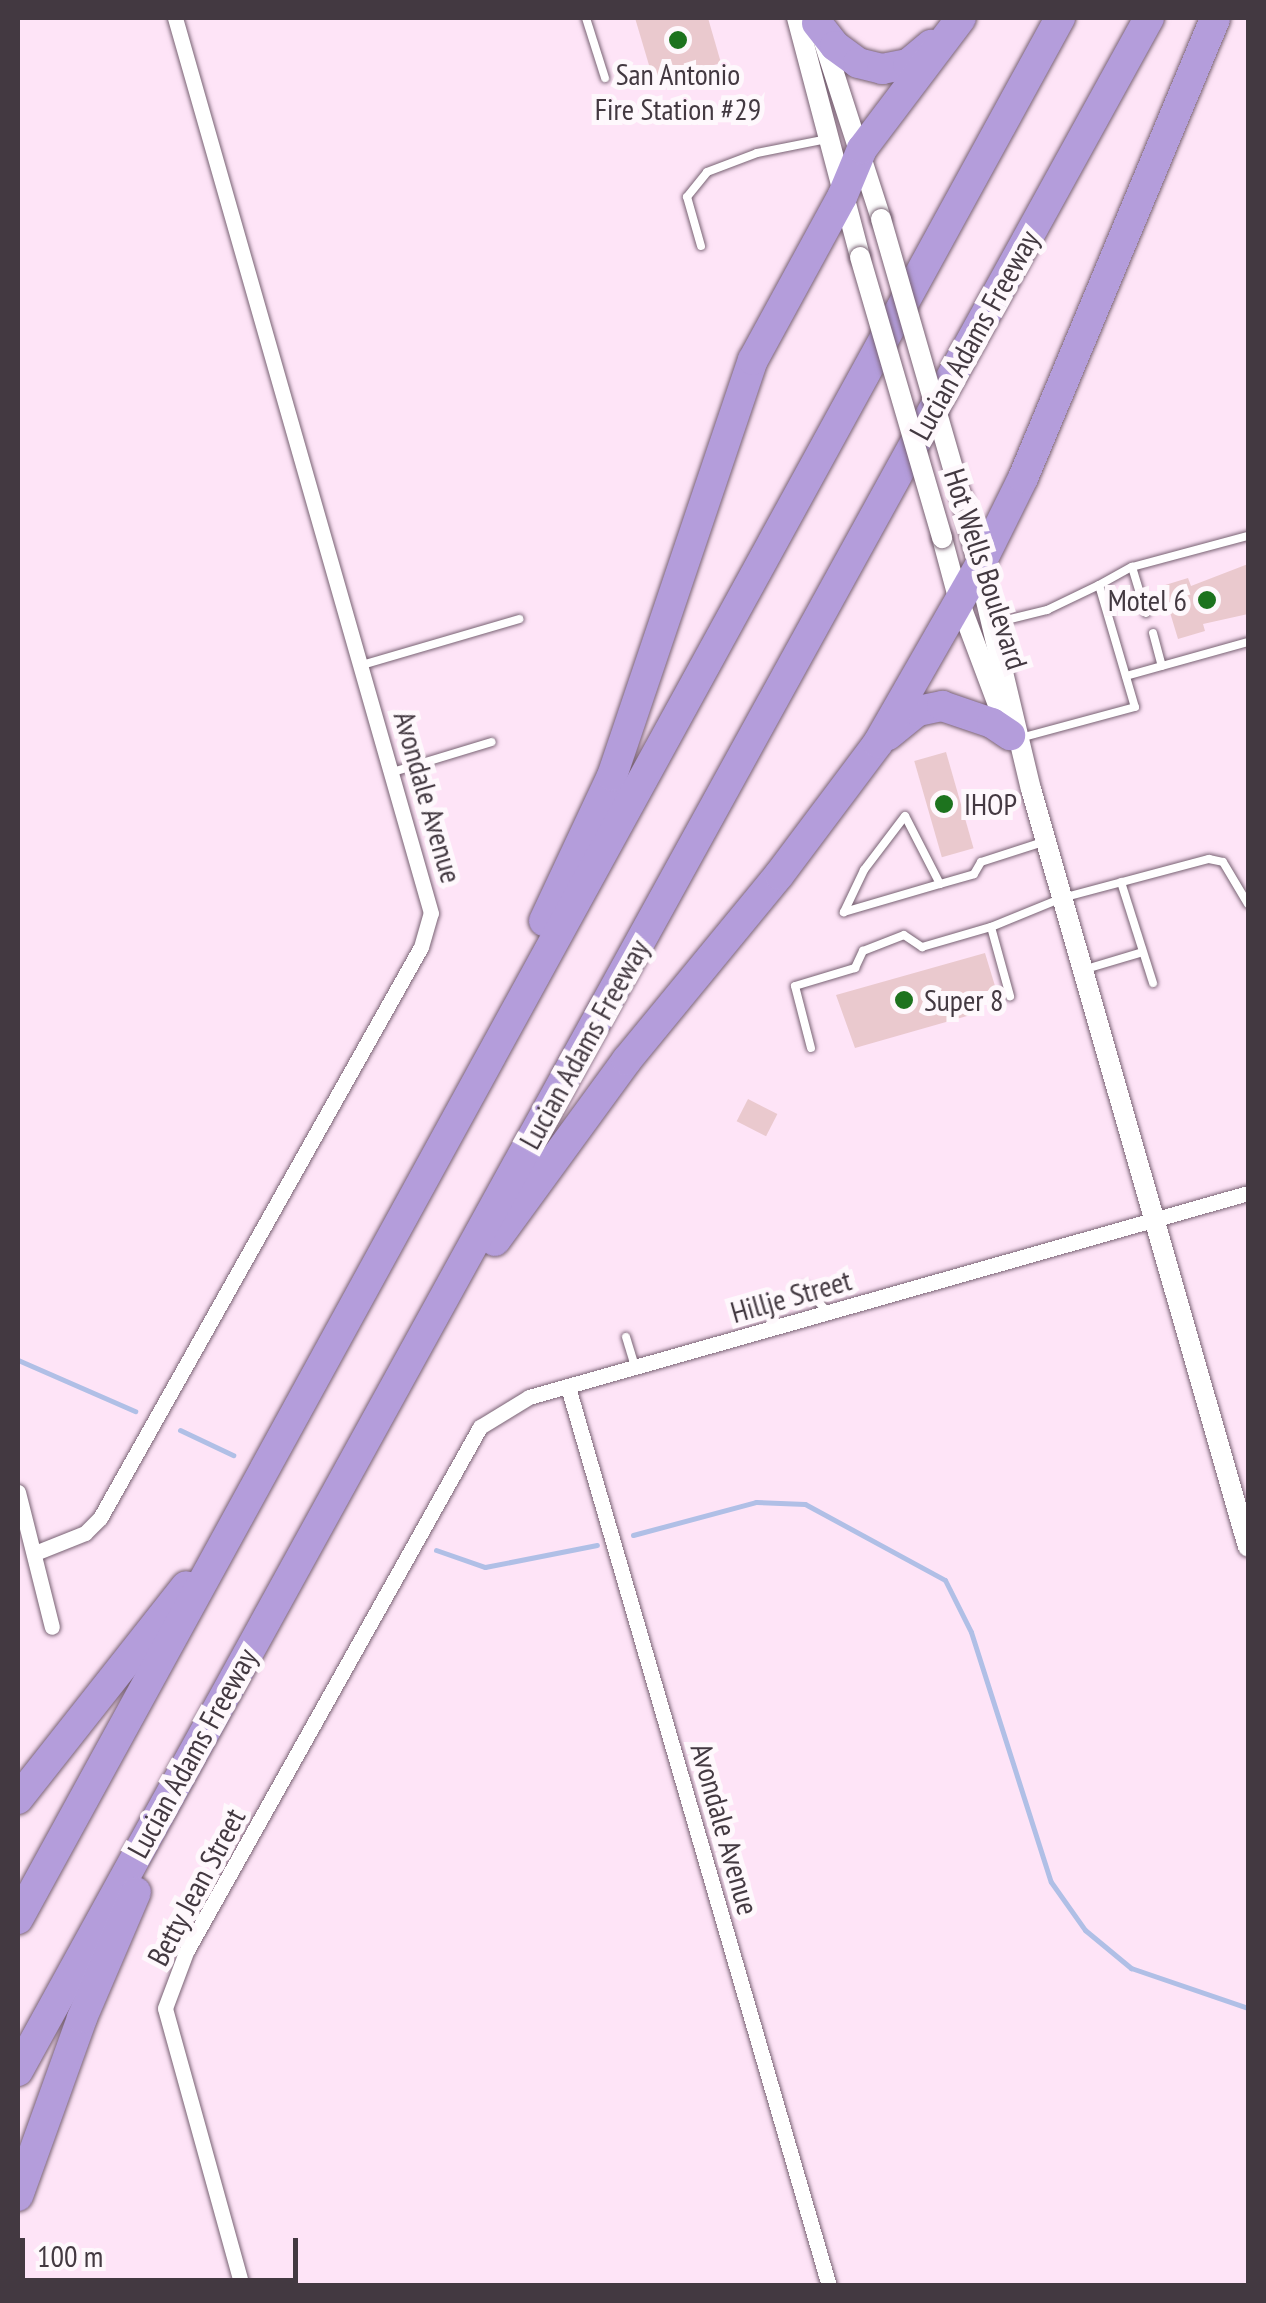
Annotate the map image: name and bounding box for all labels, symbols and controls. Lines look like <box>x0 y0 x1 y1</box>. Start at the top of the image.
marker: San Antonio Fire Station #29 <box>667 29 689 51</box>
place label: San Antonio Fire Station #29 <box>595 56 761 126</box>
street label: Lucian Adams Freeway <box>901 224 1047 446</box>
street label: Hot Wells Boulevard <box>937 464 1035 674</box>
place label: Motel 6 <box>1108 582 1187 618</box>
marker: Motel 6 <box>1196 589 1218 611</box>
street label: Avondale Avenue <box>386 707 470 887</box>
place label: IHOP <box>964 786 1017 822</box>
marker: IHOP <box>933 793 955 815</box>
street label: Lucian Adams Freeway <box>511 933 657 1155</box>
place label: Super 8 <box>924 982 1003 1018</box>
marker: Super 8 <box>893 989 915 1011</box>
street label: Hillje Street <box>727 1262 855 1330</box>
street label: Lucian Adams Freeway <box>119 1642 265 1864</box>
street label: Avondale Avenue <box>683 1739 767 1919</box>
street label: Betty Jean Street <box>139 1802 253 1972</box>
scale bar <box>25 2218 302 2280</box>
text: 100 m <box>37 2236 103 2275</box>

